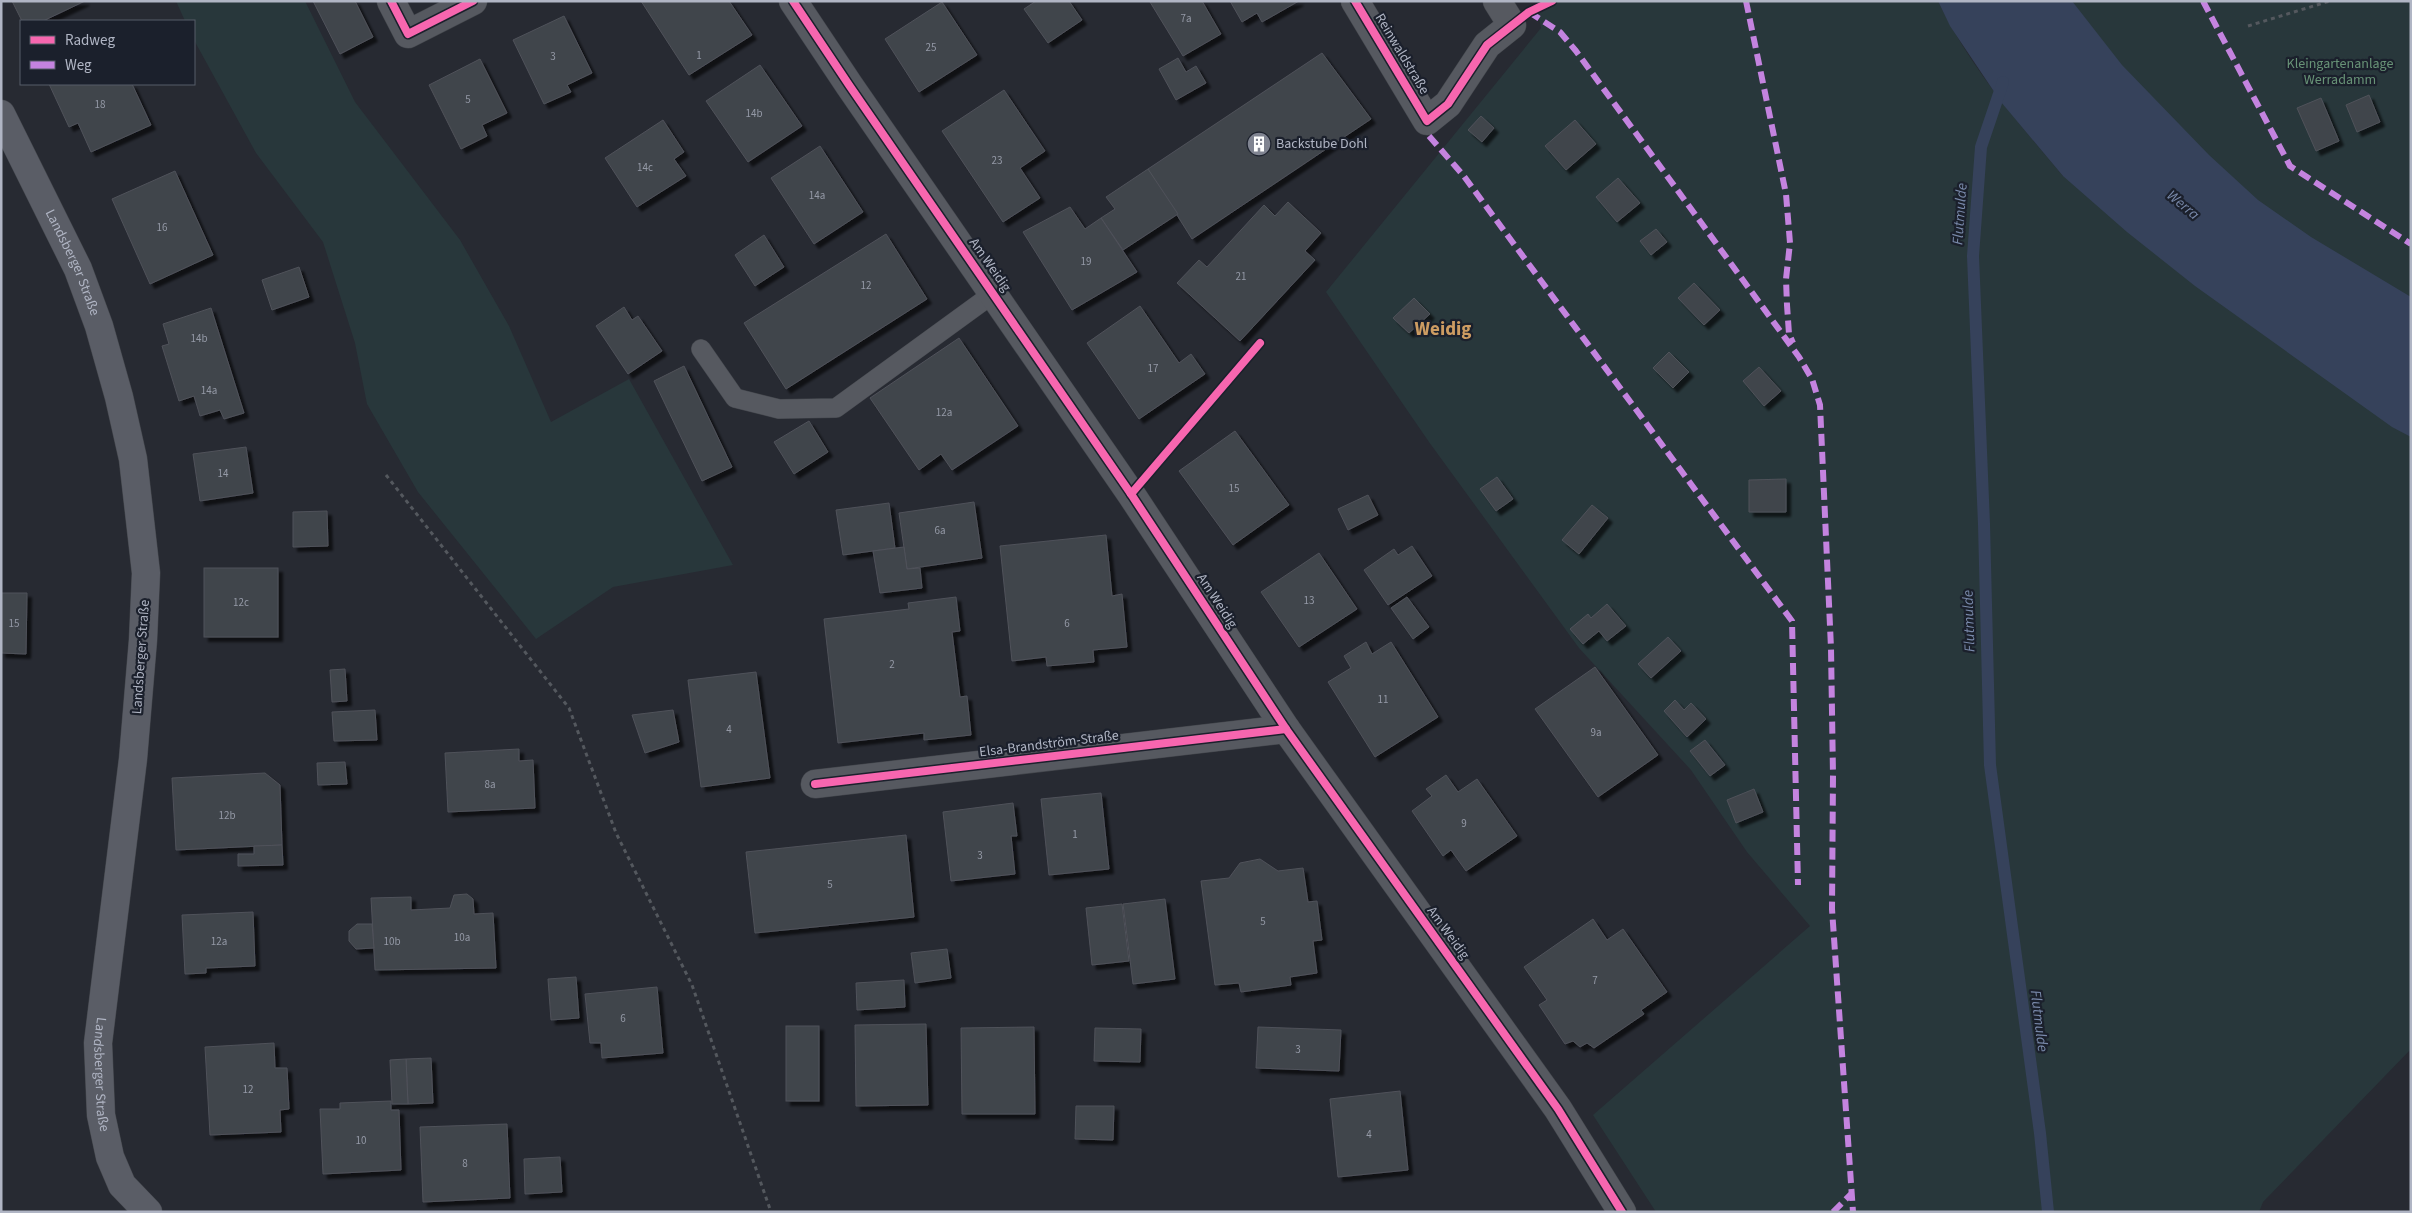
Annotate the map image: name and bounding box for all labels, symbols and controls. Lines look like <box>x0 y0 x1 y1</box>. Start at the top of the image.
street label: Reinwaldstraße <box>1370 10 1434 98</box>
house number: 7a <box>1180 11 1192 26</box>
legend <box>20 20 195 85</box>
text: Radweg <box>65 30 115 51</box>
house number: 25 <box>926 40 936 55</box>
house number: 1 <box>696 48 702 63</box>
house number: 3 <box>550 49 556 64</box>
park label: Kleingartenanlage Werradamm <box>2287 54 2393 90</box>
text: Weg <box>65 55 92 76</box>
house number: 5 <box>465 92 471 107</box>
house number: 18 <box>95 97 106 112</box>
house number: 14b <box>745 106 763 121</box>
building icon: Backstube Dohl <box>1246 131 1272 157</box>
place label: Backstube Dohl <box>1276 134 1368 154</box>
house number: 23 <box>992 153 1002 168</box>
house number: 14c <box>637 160 653 175</box>
water label: Flutmulde <box>1947 182 1973 246</box>
water label: Werra <box>2162 185 2204 225</box>
house number: 14a <box>809 188 825 203</box>
street label: Landsberger Straße <box>40 206 104 319</box>
house number: 16 <box>157 220 168 235</box>
street label: Am Weidig <box>964 234 1016 296</box>
house number: 19 <box>1081 254 1091 269</box>
house number: 21 <box>1236 269 1246 284</box>
house number: 12 <box>861 278 871 293</box>
district label: Weidig <box>1415 316 1471 343</box>
house number: 14b <box>190 331 208 346</box>
house number: 17 <box>1148 361 1158 376</box>
house number: 14a <box>201 383 217 398</box>
house number: 12a <box>936 405 952 420</box>
house number: 14 <box>218 466 229 481</box>
house number: 15 <box>1229 481 1239 496</box>
house number: 6a <box>934 523 946 538</box>
street label: Am Weidig <box>1192 570 1242 632</box>
water label: Flutmulde <box>1957 590 1981 652</box>
house number: 13 <box>1304 593 1314 608</box>
house number: 12c <box>233 595 249 610</box>
street label: Landsberger Straße <box>127 599 155 715</box>
house number: 15 <box>9 616 19 631</box>
house number: 6 <box>1064 616 1070 631</box>
house number: 2 <box>889 657 895 672</box>
house number: 11 <box>1378 692 1388 707</box>
house number: 4 <box>726 722 732 737</box>
house number: 9a <box>1590 725 1602 740</box>
street label: Elsa-Brandström-Straße <box>978 726 1120 762</box>
house number: 8a <box>484 777 496 792</box>
house number: 12b <box>218 808 236 823</box>
house number: 9 <box>1461 816 1467 831</box>
house number: 1 <box>1072 827 1078 842</box>
house number: 3 <box>977 848 983 863</box>
house number: 5 <box>827 877 833 892</box>
street label: Am Weidig <box>1422 902 1474 964</box>
house number: 5 <box>1260 914 1266 929</box>
house number: 10a <box>454 930 470 945</box>
house number: 12a <box>211 934 227 949</box>
house number: 10b <box>383 934 401 949</box>
house number: 7 <box>1592 973 1598 988</box>
water label: Flutmulde <box>2025 989 2053 1053</box>
house number: 6 <box>620 1011 626 1026</box>
street label: Landsberger Straße <box>88 1016 114 1134</box>
house number: 3 <box>1295 1042 1301 1057</box>
house number: 12 <box>243 1082 253 1097</box>
house number: 4 <box>1366 1127 1372 1142</box>
house number: 10 <box>356 1133 366 1148</box>
house number: 8 <box>462 1156 468 1171</box>

